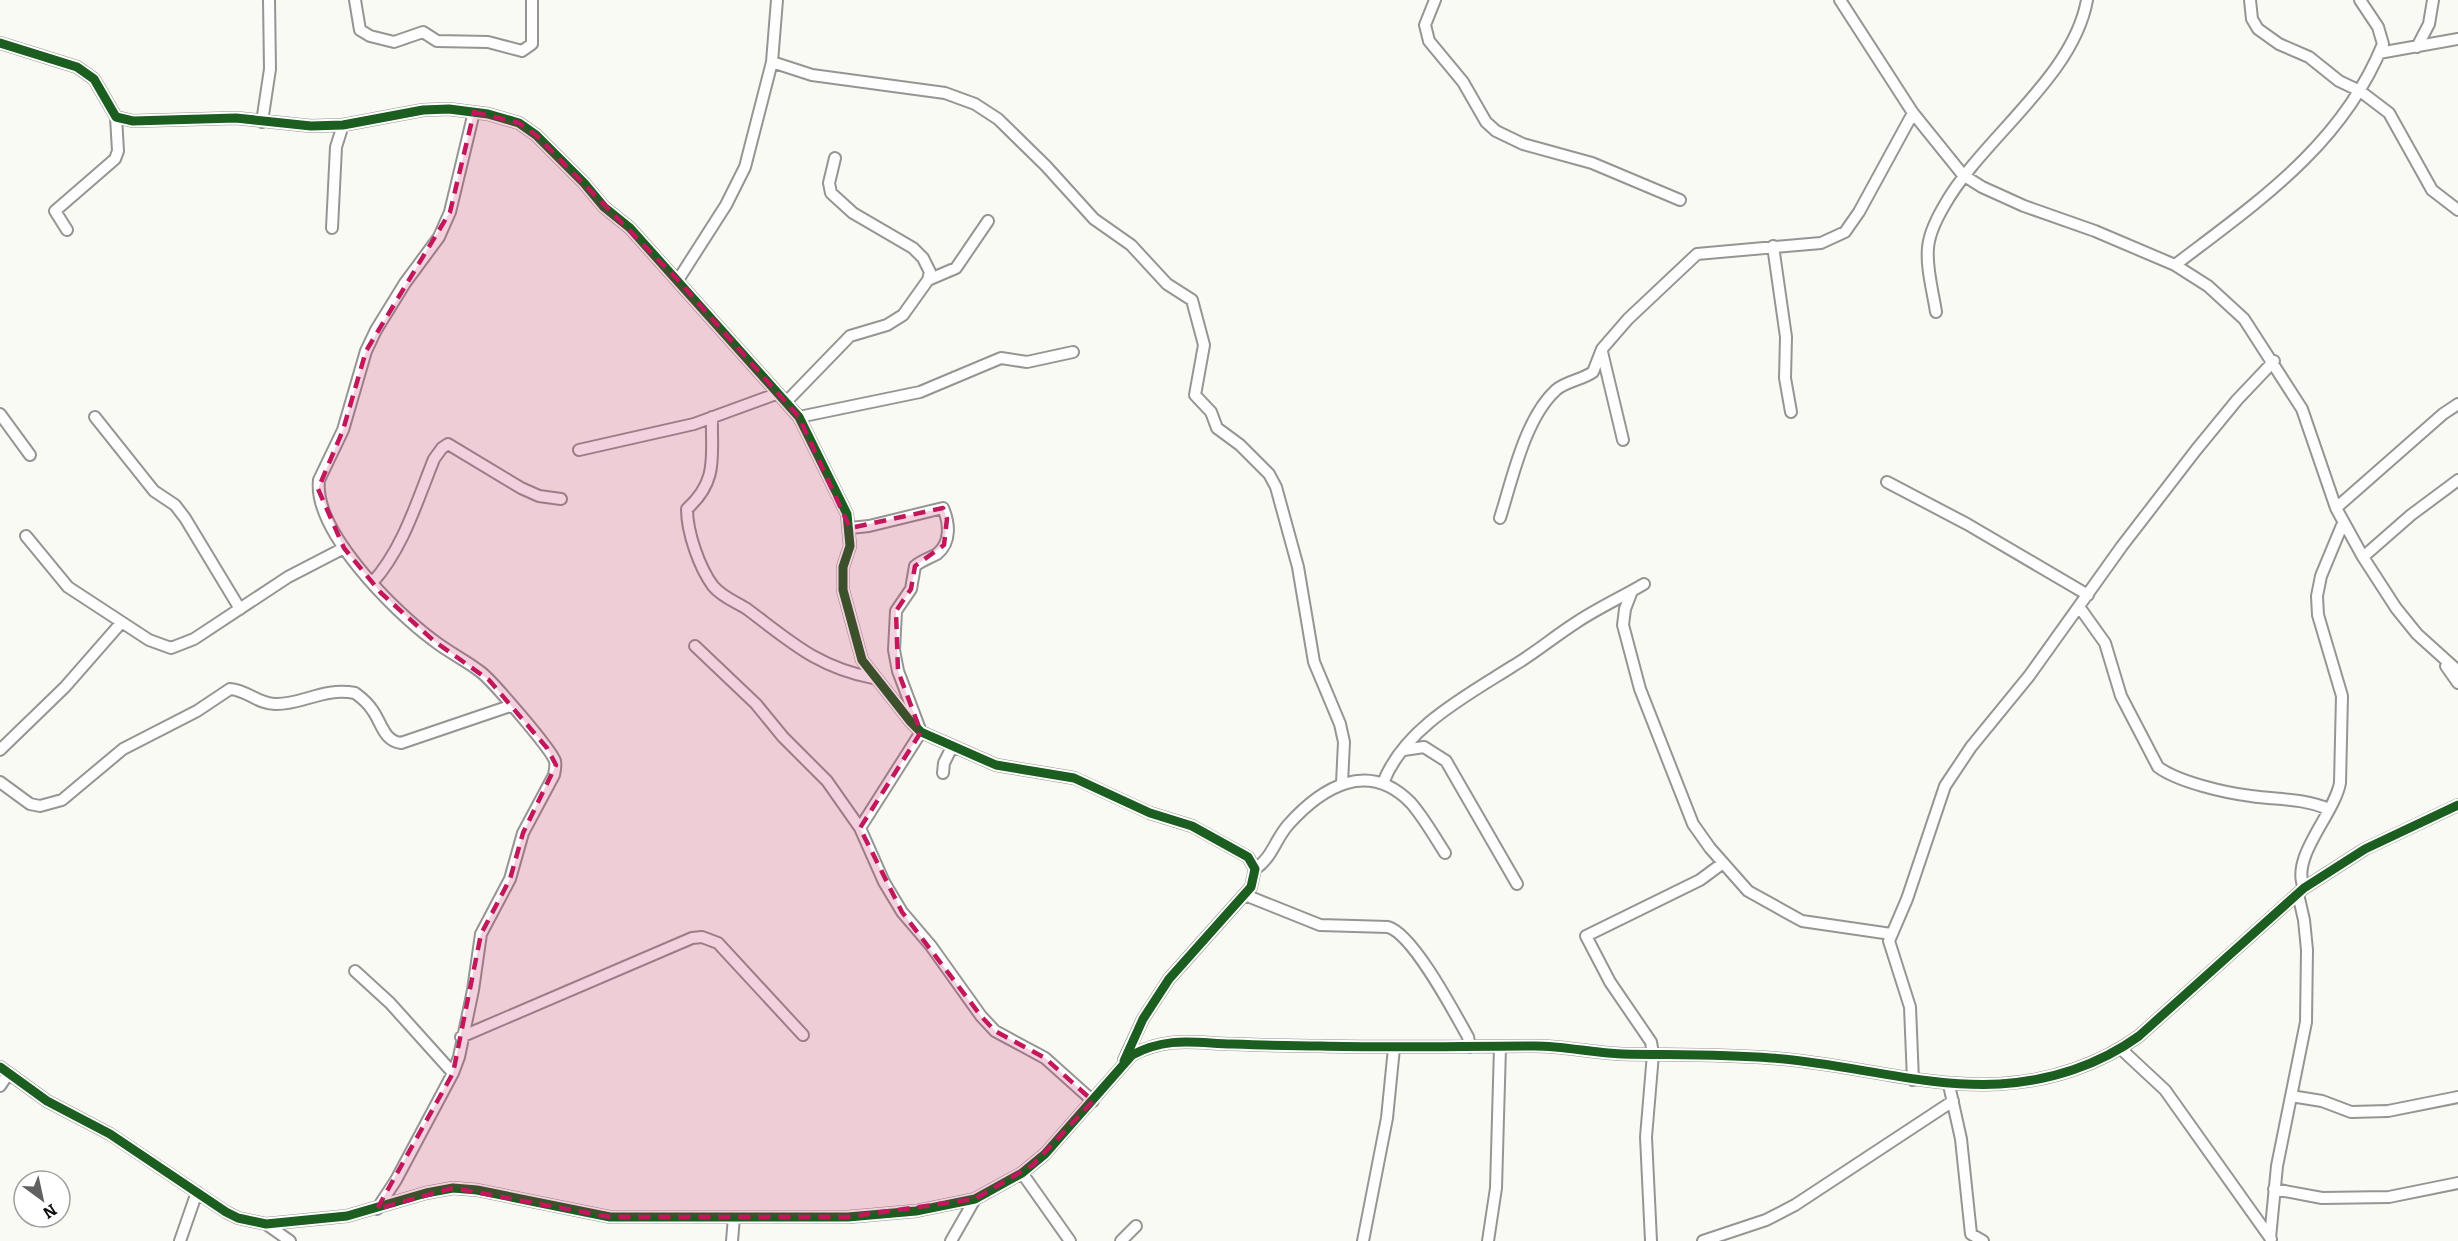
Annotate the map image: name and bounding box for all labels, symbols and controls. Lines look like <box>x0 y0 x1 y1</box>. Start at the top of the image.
north arrow <box>12 1169 72 1229</box>
text: N <box>40 1200 60 1222</box>

